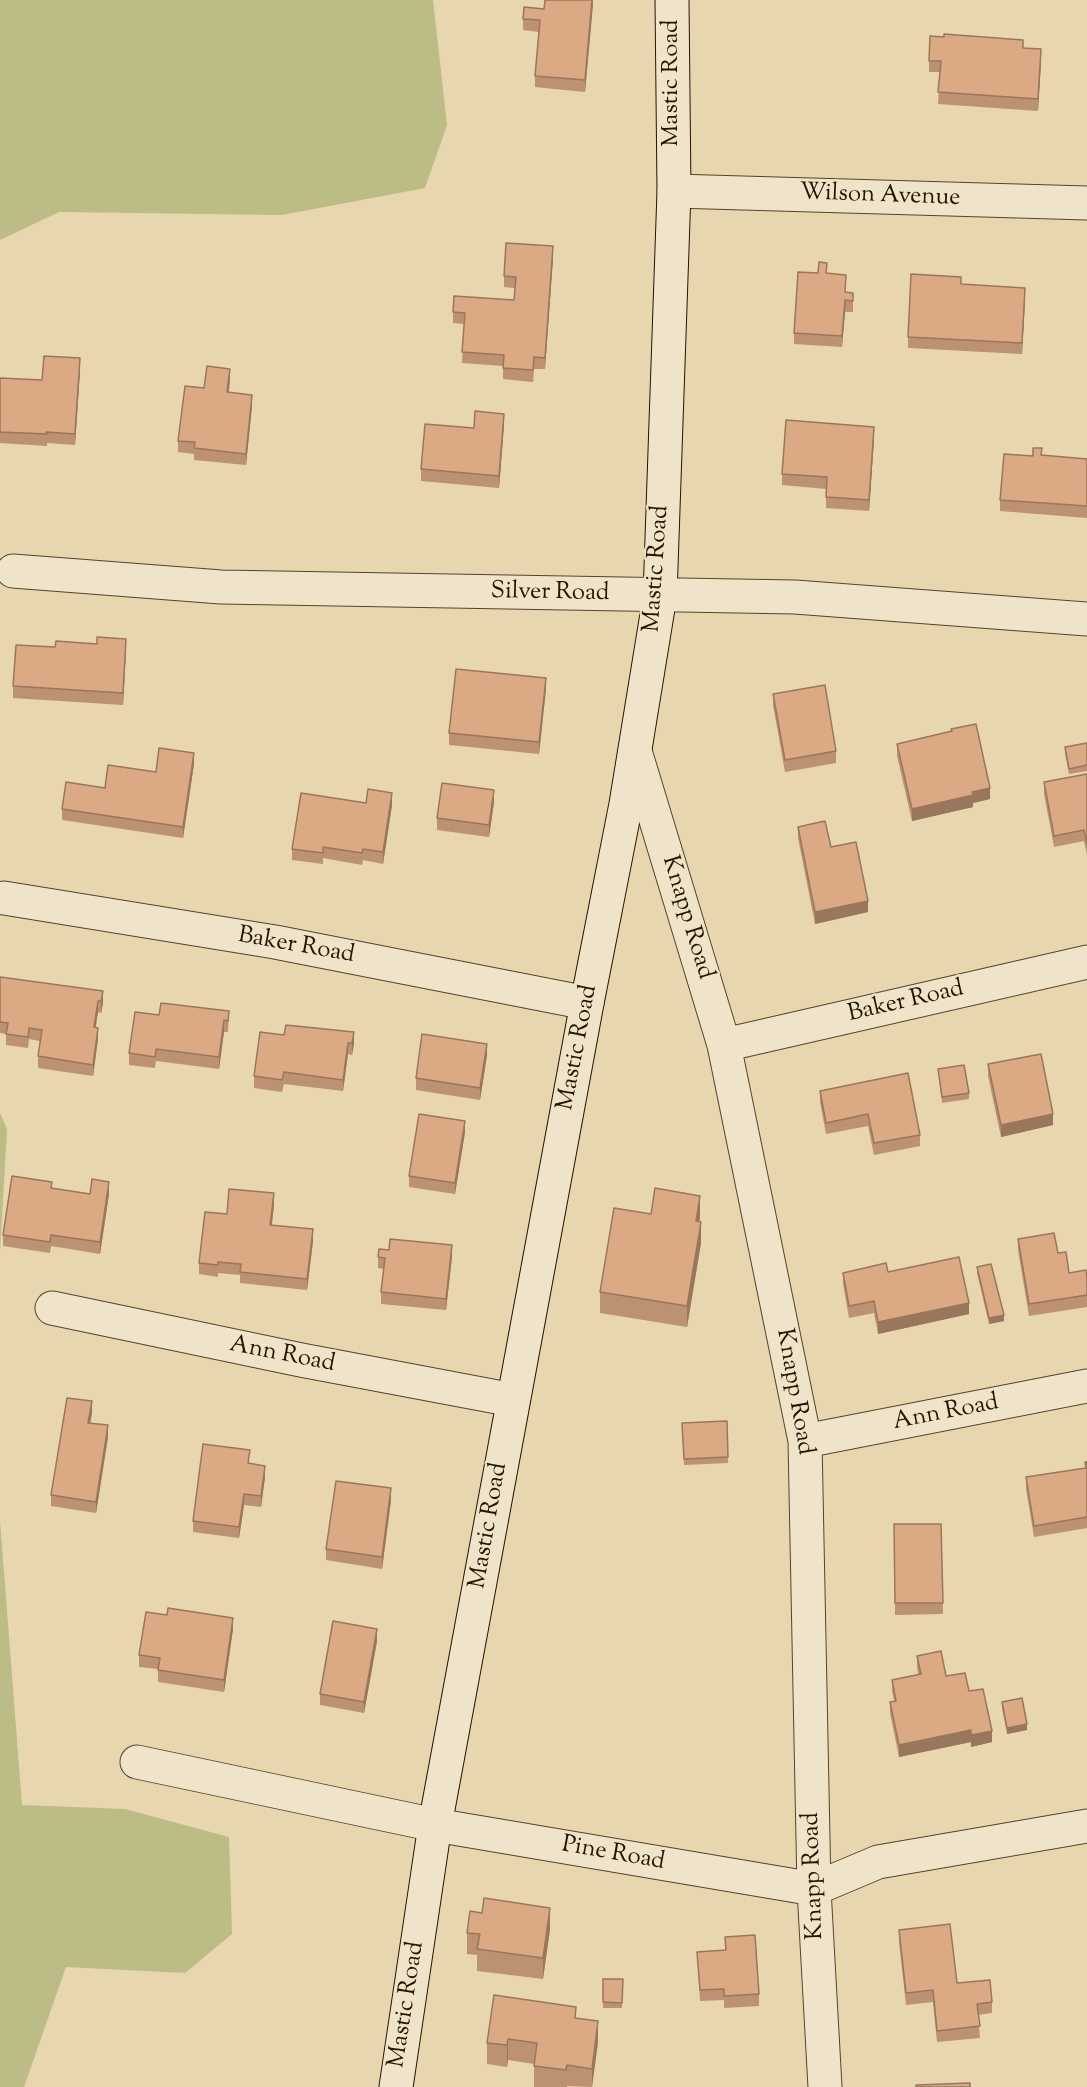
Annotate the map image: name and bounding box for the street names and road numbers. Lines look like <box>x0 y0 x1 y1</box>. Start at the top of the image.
street label: Mastic Road <box>659 19 687 147</box>
street label: Wilson Avenue <box>799 180 961 214</box>
street label: Mastic Road <box>639 504 677 634</box>
street label: Silver Road <box>490 579 610 609</box>
street label: Knapp Road <box>654 853 718 983</box>
street label: Baker Road <box>235 923 357 971</box>
street label: Baker Road <box>845 976 967 1030</box>
street label: Mastic Road <box>553 983 605 1113</box>
street label: Knapp Road <box>768 1327 818 1457</box>
street label: Ann Road <box>227 1332 337 1380</box>
street label: Ann Road <box>891 1390 1001 1438</box>
street label: Mastic Road <box>465 1461 515 1591</box>
street label: Knapp Road <box>798 1812 832 1940</box>
street label: Pine Road <box>559 1832 667 1878</box>
street label: Mastic Road <box>384 1940 432 2070</box>

